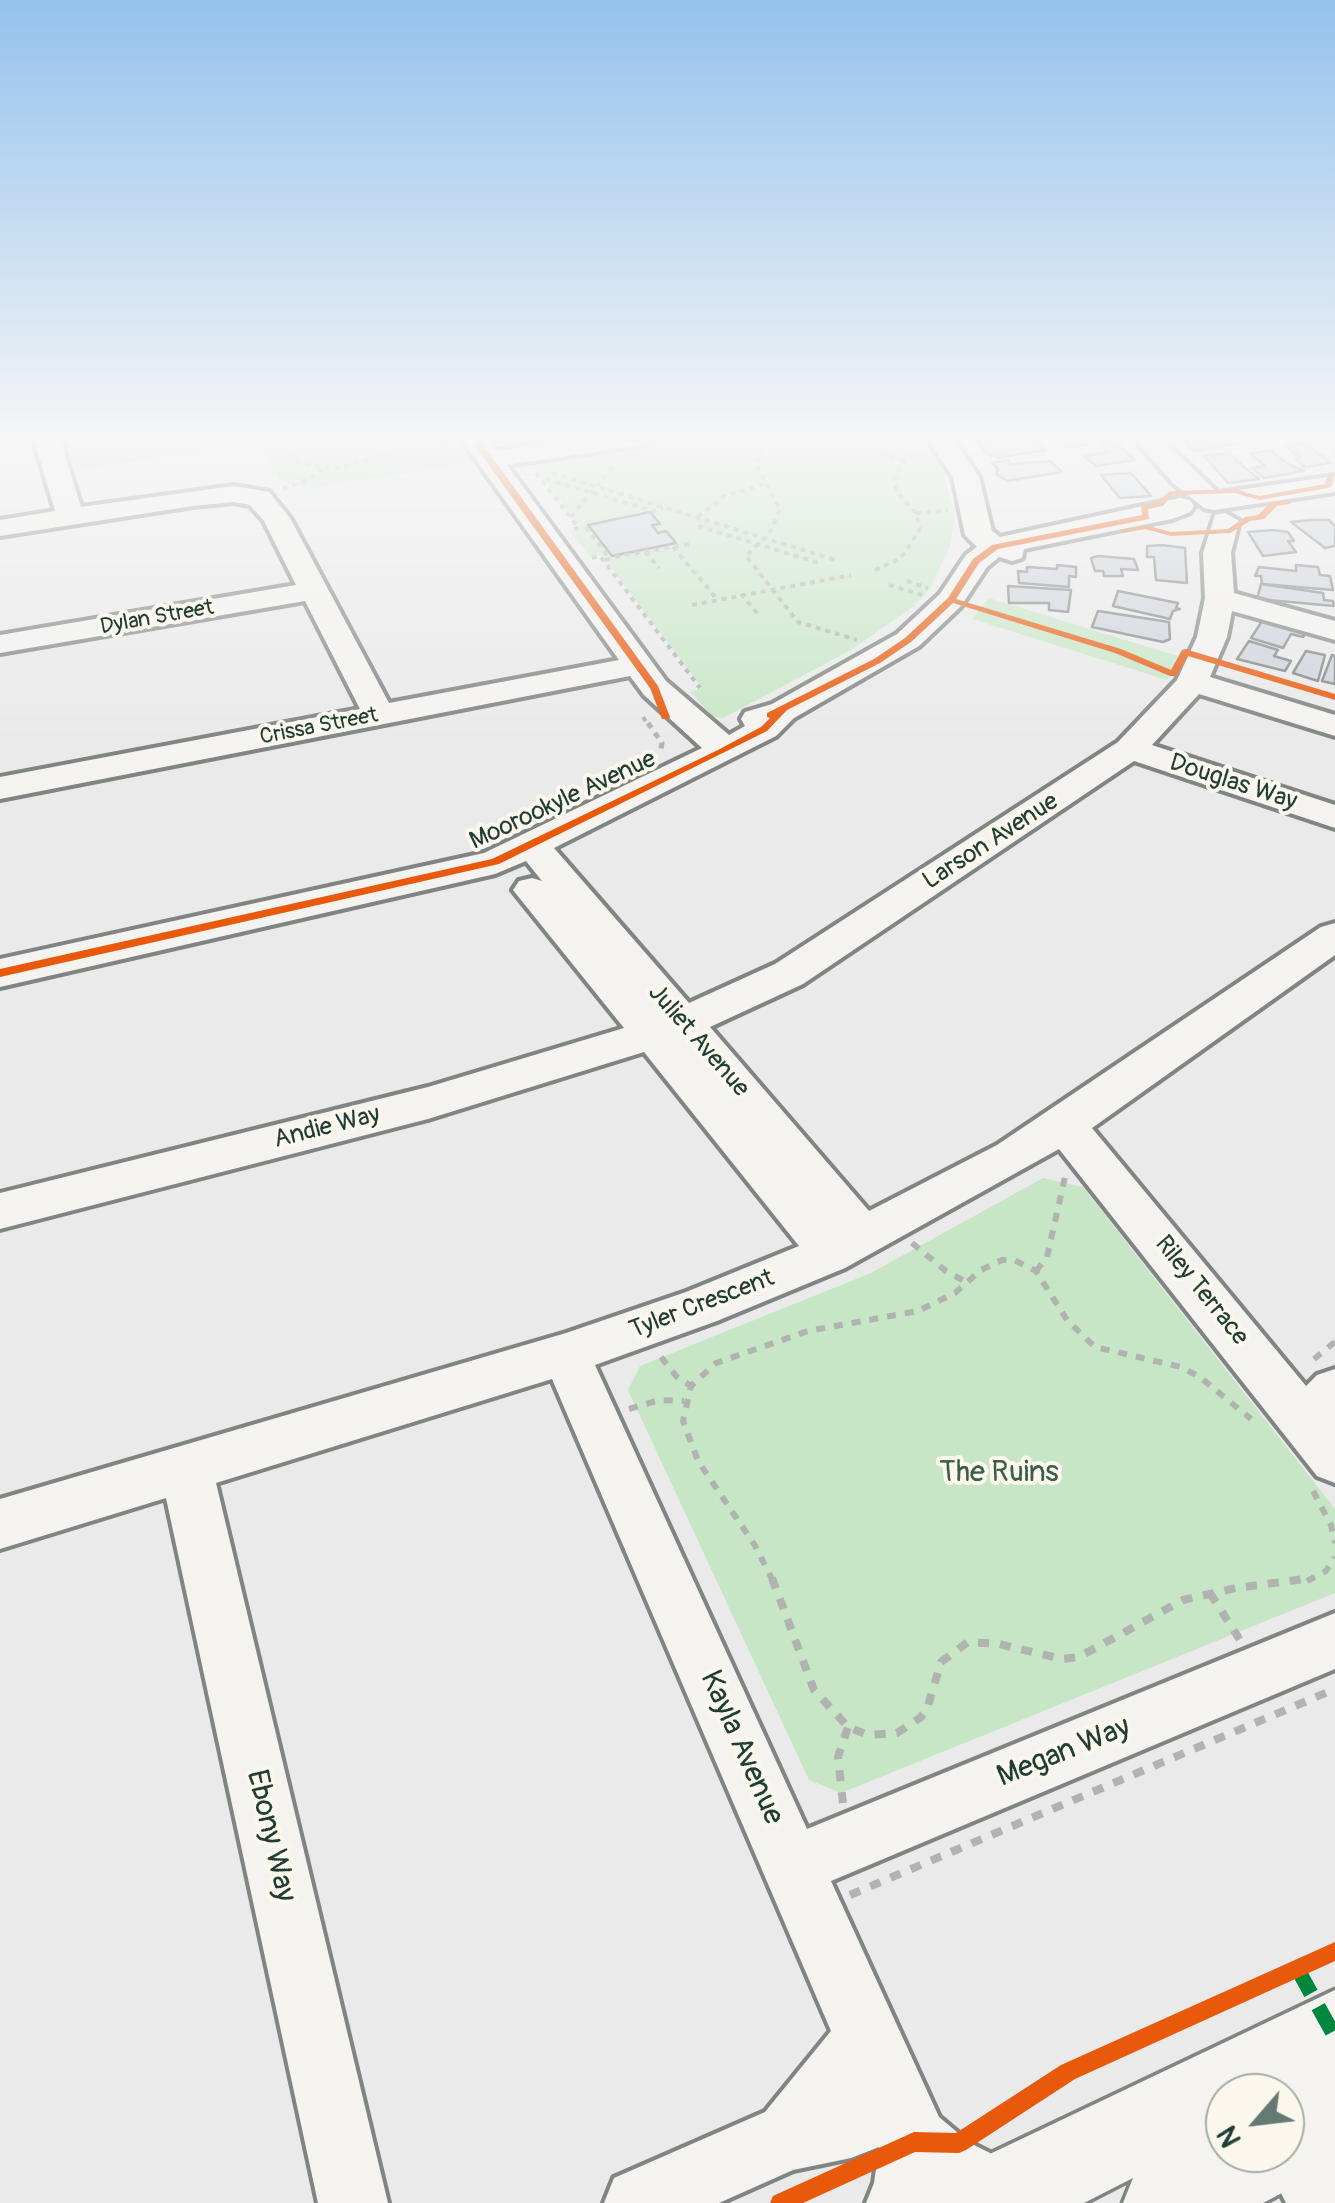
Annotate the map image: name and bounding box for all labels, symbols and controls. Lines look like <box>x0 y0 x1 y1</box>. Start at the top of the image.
street label: Dylan Street <box>98 595 216 641</box>
street label: Crissa Street <box>258 703 380 751</box>
street label: Moorookyle Avenue <box>465 745 661 857</box>
street label: Douglas Way <box>1166 748 1300 818</box>
street label: Larson Avenue <box>918 787 1064 897</box>
street label: Juliet Avenue <box>641 978 755 1104</box>
street label: Andie Way <box>271 1100 383 1156</box>
street label: Riley Terrace <box>1148 1230 1254 1352</box>
street label: Tyler Crescent <box>626 1264 778 1346</box>
park label: The Ruins <box>939 1455 1059 1491</box>
street label: Kayla Avenue <box>691 1665 791 1831</box>
street label: Megan Way <box>992 1710 1136 1796</box>
street label: Ebony Way <box>237 1767 303 1905</box>
north arrow <box>1205 2073 1305 2173</box>
text: N <box>1210 2120 1250 2153</box>

